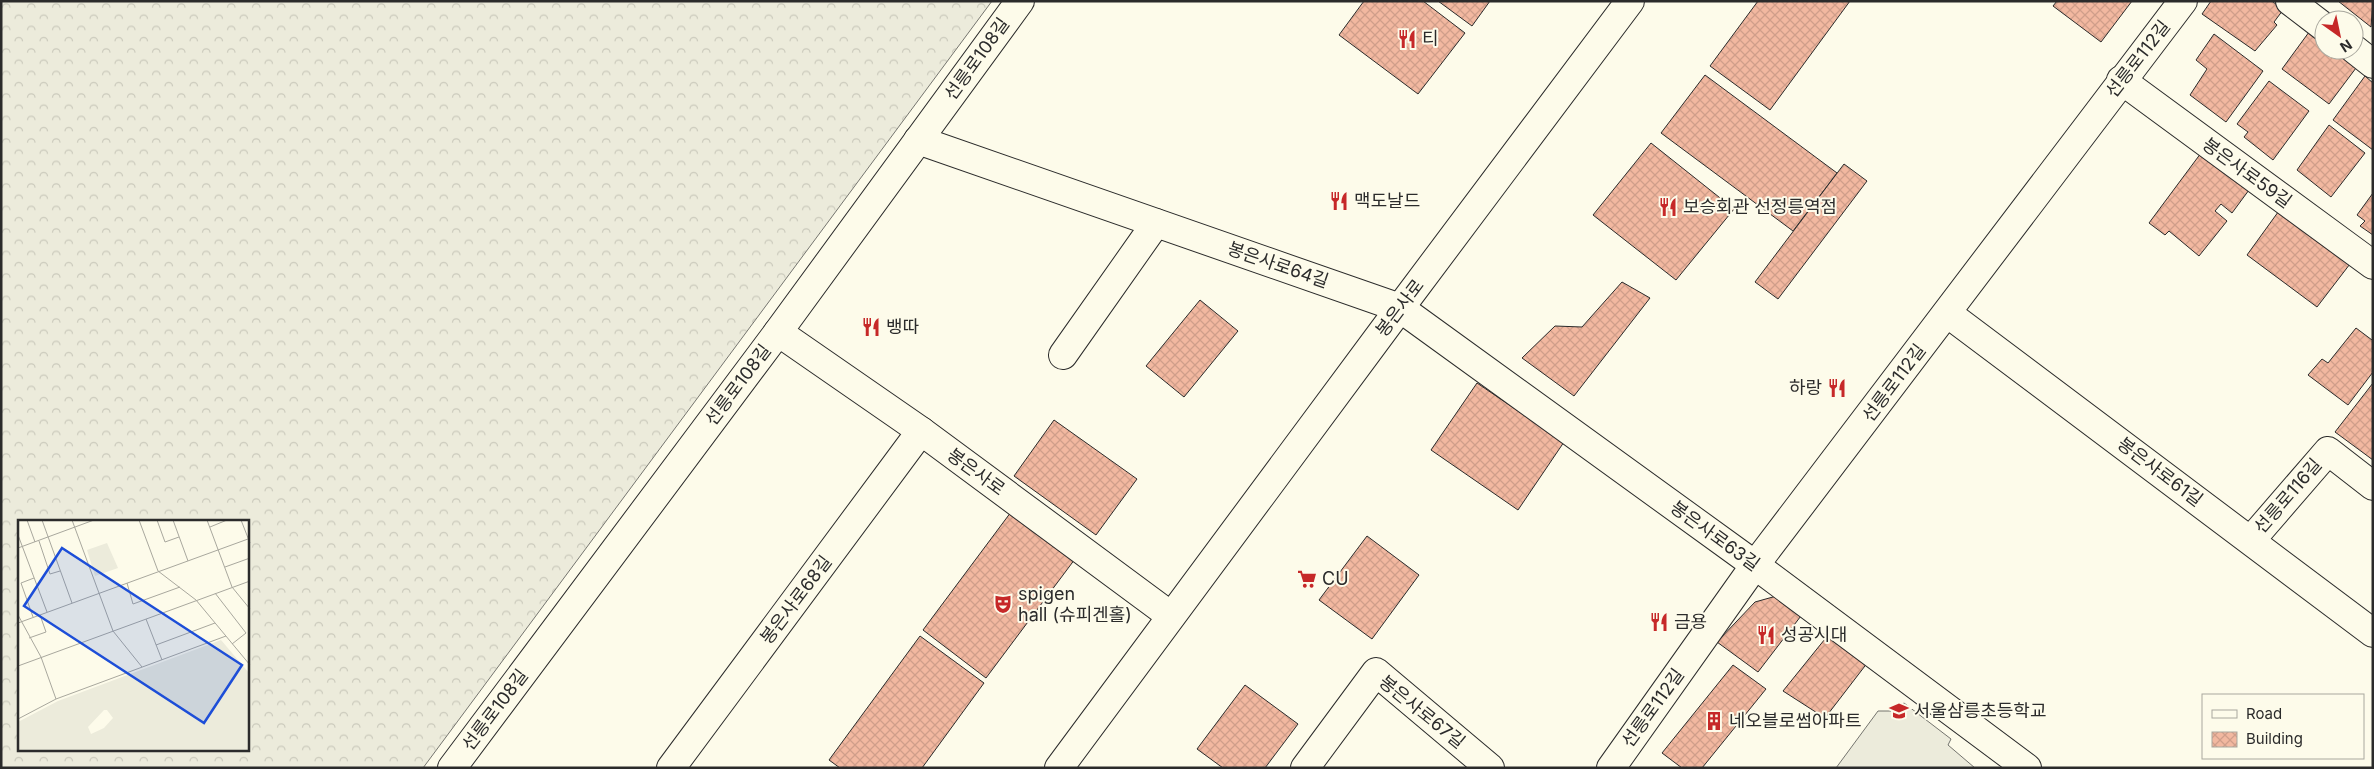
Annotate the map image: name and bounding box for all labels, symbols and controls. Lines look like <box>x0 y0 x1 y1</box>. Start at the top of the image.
north arrow <box>2314 10 2364 60</box>
street label: 선릉로108길 <box>940 14 1013 104</box>
street label: 선릉로112길 <box>2101 16 2174 101</box>
restaurant icon: 티 <box>1396 28 1418 50</box>
place label: 티 <box>1422 28 1439 49</box>
text: N <box>2337 36 2355 56</box>
street label: 봉은사로59길 <box>2199 133 2296 212</box>
restaurant icon: 맥도날드 <box>1328 190 1350 212</box>
place label: 맥도날드 <box>1354 190 1420 211</box>
restaurant icon: 보승회관 선정릉역점 <box>1657 196 1679 218</box>
place label: 보승회관 선정릉역점 <box>1683 196 1837 217</box>
street label: 봉은사로64길 <box>1225 237 1332 292</box>
street label: 봉은사로 <box>1371 275 1428 340</box>
restaurant icon: 뱅따 <box>860 316 882 338</box>
place label: 뱅따 <box>886 316 920 337</box>
street label: 선릉로108길 <box>700 340 775 429</box>
street label: 선릉로112길 <box>1858 340 1930 426</box>
place label: 하랑 <box>1789 377 1822 398</box>
restaurant icon: 하랑 <box>1826 377 1848 399</box>
street label: 봉은사로61길 <box>2114 433 2207 510</box>
street label: 봉은사로 <box>943 444 1009 500</box>
street label: 선릉로116길 <box>2250 454 2326 537</box>
street label: 봉은사로63길 <box>1667 496 1764 575</box>
inset map <box>18 520 249 752</box>
street label: 봉은사로68길 <box>756 551 836 648</box>
supermarket icon: CU <box>1296 568 1318 590</box>
place label: CU <box>1322 568 1349 589</box>
place label: spigen hall (슈피겐홀) <box>1018 583 1132 625</box>
theatre icon: spigen hall (슈피겐홀) <box>992 593 1014 615</box>
restaurant icon: 금용 <box>1648 611 1670 633</box>
place label: 금용 <box>1674 611 1707 632</box>
restaurant icon: 성공시대 <box>1755 624 1777 646</box>
place label: 성공시대 <box>1781 624 1847 645</box>
street label: 선릉로112길 <box>1617 664 1688 751</box>
street label: 선릉로108길 <box>457 665 532 754</box>
street label: 봉은사로67길 <box>1375 671 1469 753</box>
legend <box>2202 694 2364 759</box>
school or university icon: 서울삼릉초등학교 <box>1888 700 1910 722</box>
place label: 서울삼릉초등학교 <box>1914 700 2046 721</box>
text: Road <box>2246 704 2282 723</box>
building icon: 네오블로썸아파트 <box>1703 710 1725 732</box>
place label: 네오블로썸아파트 <box>1729 710 1861 731</box>
text: Building <box>2246 729 2303 748</box>

